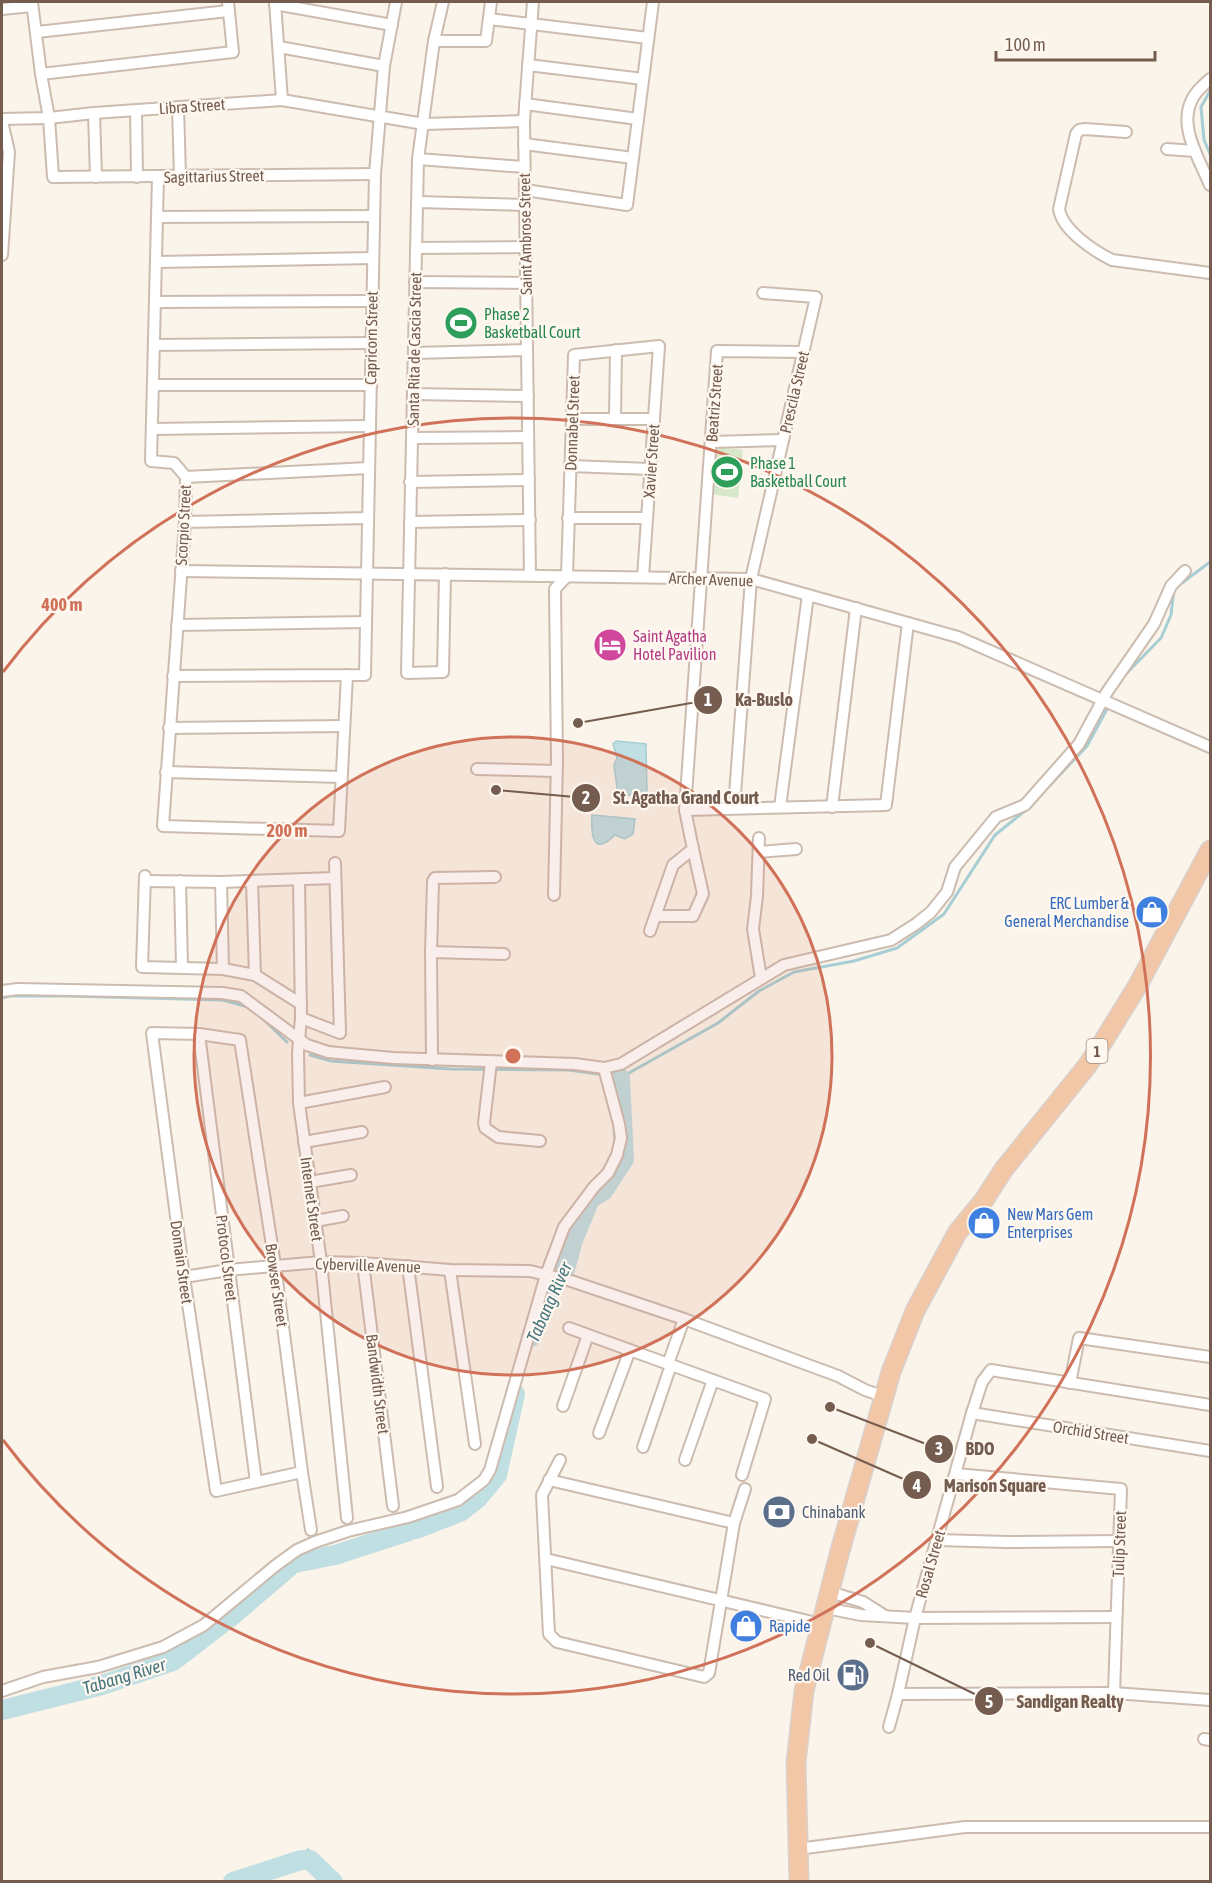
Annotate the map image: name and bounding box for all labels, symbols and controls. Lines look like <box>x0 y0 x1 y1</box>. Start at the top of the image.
scale bar <box>996 24 1155 62</box>
text: 100 m <box>1005 34 1046 55</box>
street label: Libra Street <box>158 95 226 117</box>
street label: Sagittarius Street <box>164 166 265 187</box>
street label: Saint Ambrose Street <box>515 173 535 295</box>
street label: Santa Rita de Cascia Street <box>404 272 424 426</box>
street label: Capricorn Street <box>361 291 382 385</box>
sports icon: Phase 2 Basketball Court <box>443 305 479 341</box>
place label: Phase 2 Basketball Court <box>484 305 581 341</box>
street label: Prescila Street <box>776 349 812 435</box>
street label: Beatriz Street <box>702 363 726 443</box>
street label: Donnabel Street <box>561 374 583 471</box>
street label: Xavier Street <box>639 423 663 499</box>
sports icon: Phase 1 Basketball Court <box>709 454 745 490</box>
place label: Phase 1 Basketball Court <box>750 454 847 490</box>
street label: Scorpio Street <box>172 484 195 566</box>
street label: Archer Avenue <box>668 569 754 589</box>
text: 400 m <box>41 594 82 615</box>
hotel icon: Saint Agatha Hotel Pavilion <box>592 627 628 663</box>
place label: Saint Agatha Hotel Pavilion <box>633 627 716 663</box>
callout: Ka-Buslo <box>693 682 805 718</box>
text: 1 <box>704 689 712 710</box>
text: Ka-Buslo <box>735 689 793 710</box>
callout: St. Agatha Grand Court <box>571 780 771 816</box>
text: 2 <box>582 787 590 808</box>
text: St. Agatha Grand Court <box>613 787 760 808</box>
text: 200 m <box>267 820 307 841</box>
place label: ERC Lumber & General Merchandise <box>1004 894 1130 930</box>
shop icon: ERC Lumber & General Merchandise <box>1134 894 1170 930</box>
road number: 1 <box>1086 1039 1108 1063</box>
centre of rings <box>503 1046 523 1066</box>
street label: Internet Street <box>297 1156 327 1243</box>
shop icon: New Mars Gem Enterprises <box>966 1205 1002 1241</box>
place label: New Mars Gem Enterprises <box>1007 1205 1093 1242</box>
street label: Protocol Street <box>213 1214 241 1303</box>
street label: Domain Street <box>167 1219 197 1305</box>
street label: Browser Street <box>262 1242 292 1328</box>
street label: Cyberville Avenue <box>315 1254 421 1277</box>
water label: Tabang River <box>522 1258 576 1345</box>
street label: Bandwidth Street <box>363 1333 393 1436</box>
street label: Orchid Street <box>1052 1417 1130 1447</box>
callout: BDO <box>924 1431 1007 1467</box>
text: 3 <box>935 1438 943 1459</box>
text: BDO <box>965 1438 995 1459</box>
callout: Marison Square <box>902 1467 1058 1503</box>
text: 4 <box>912 1475 921 1496</box>
text: Marison Square <box>944 1475 1046 1496</box>
bank icon: Chinabank <box>761 1494 797 1530</box>
place label: Chinabank <box>802 1503 866 1521</box>
street label: Tulip Street <box>1109 1510 1130 1578</box>
street label: Rosal Street <box>912 1527 948 1600</box>
shop icon: Rapide <box>728 1608 764 1644</box>
place label: Rapide <box>769 1617 811 1636</box>
water label: Tabang River <box>80 1653 169 1699</box>
fuel station icon: Red Oil <box>835 1657 871 1693</box>
place label: Red Oil <box>788 1666 831 1684</box>
callout: Sandigan Realty <box>974 1683 1135 1719</box>
text: 5 <box>985 1691 993 1712</box>
text: Sandigan Realty <box>1016 1691 1124 1712</box>

